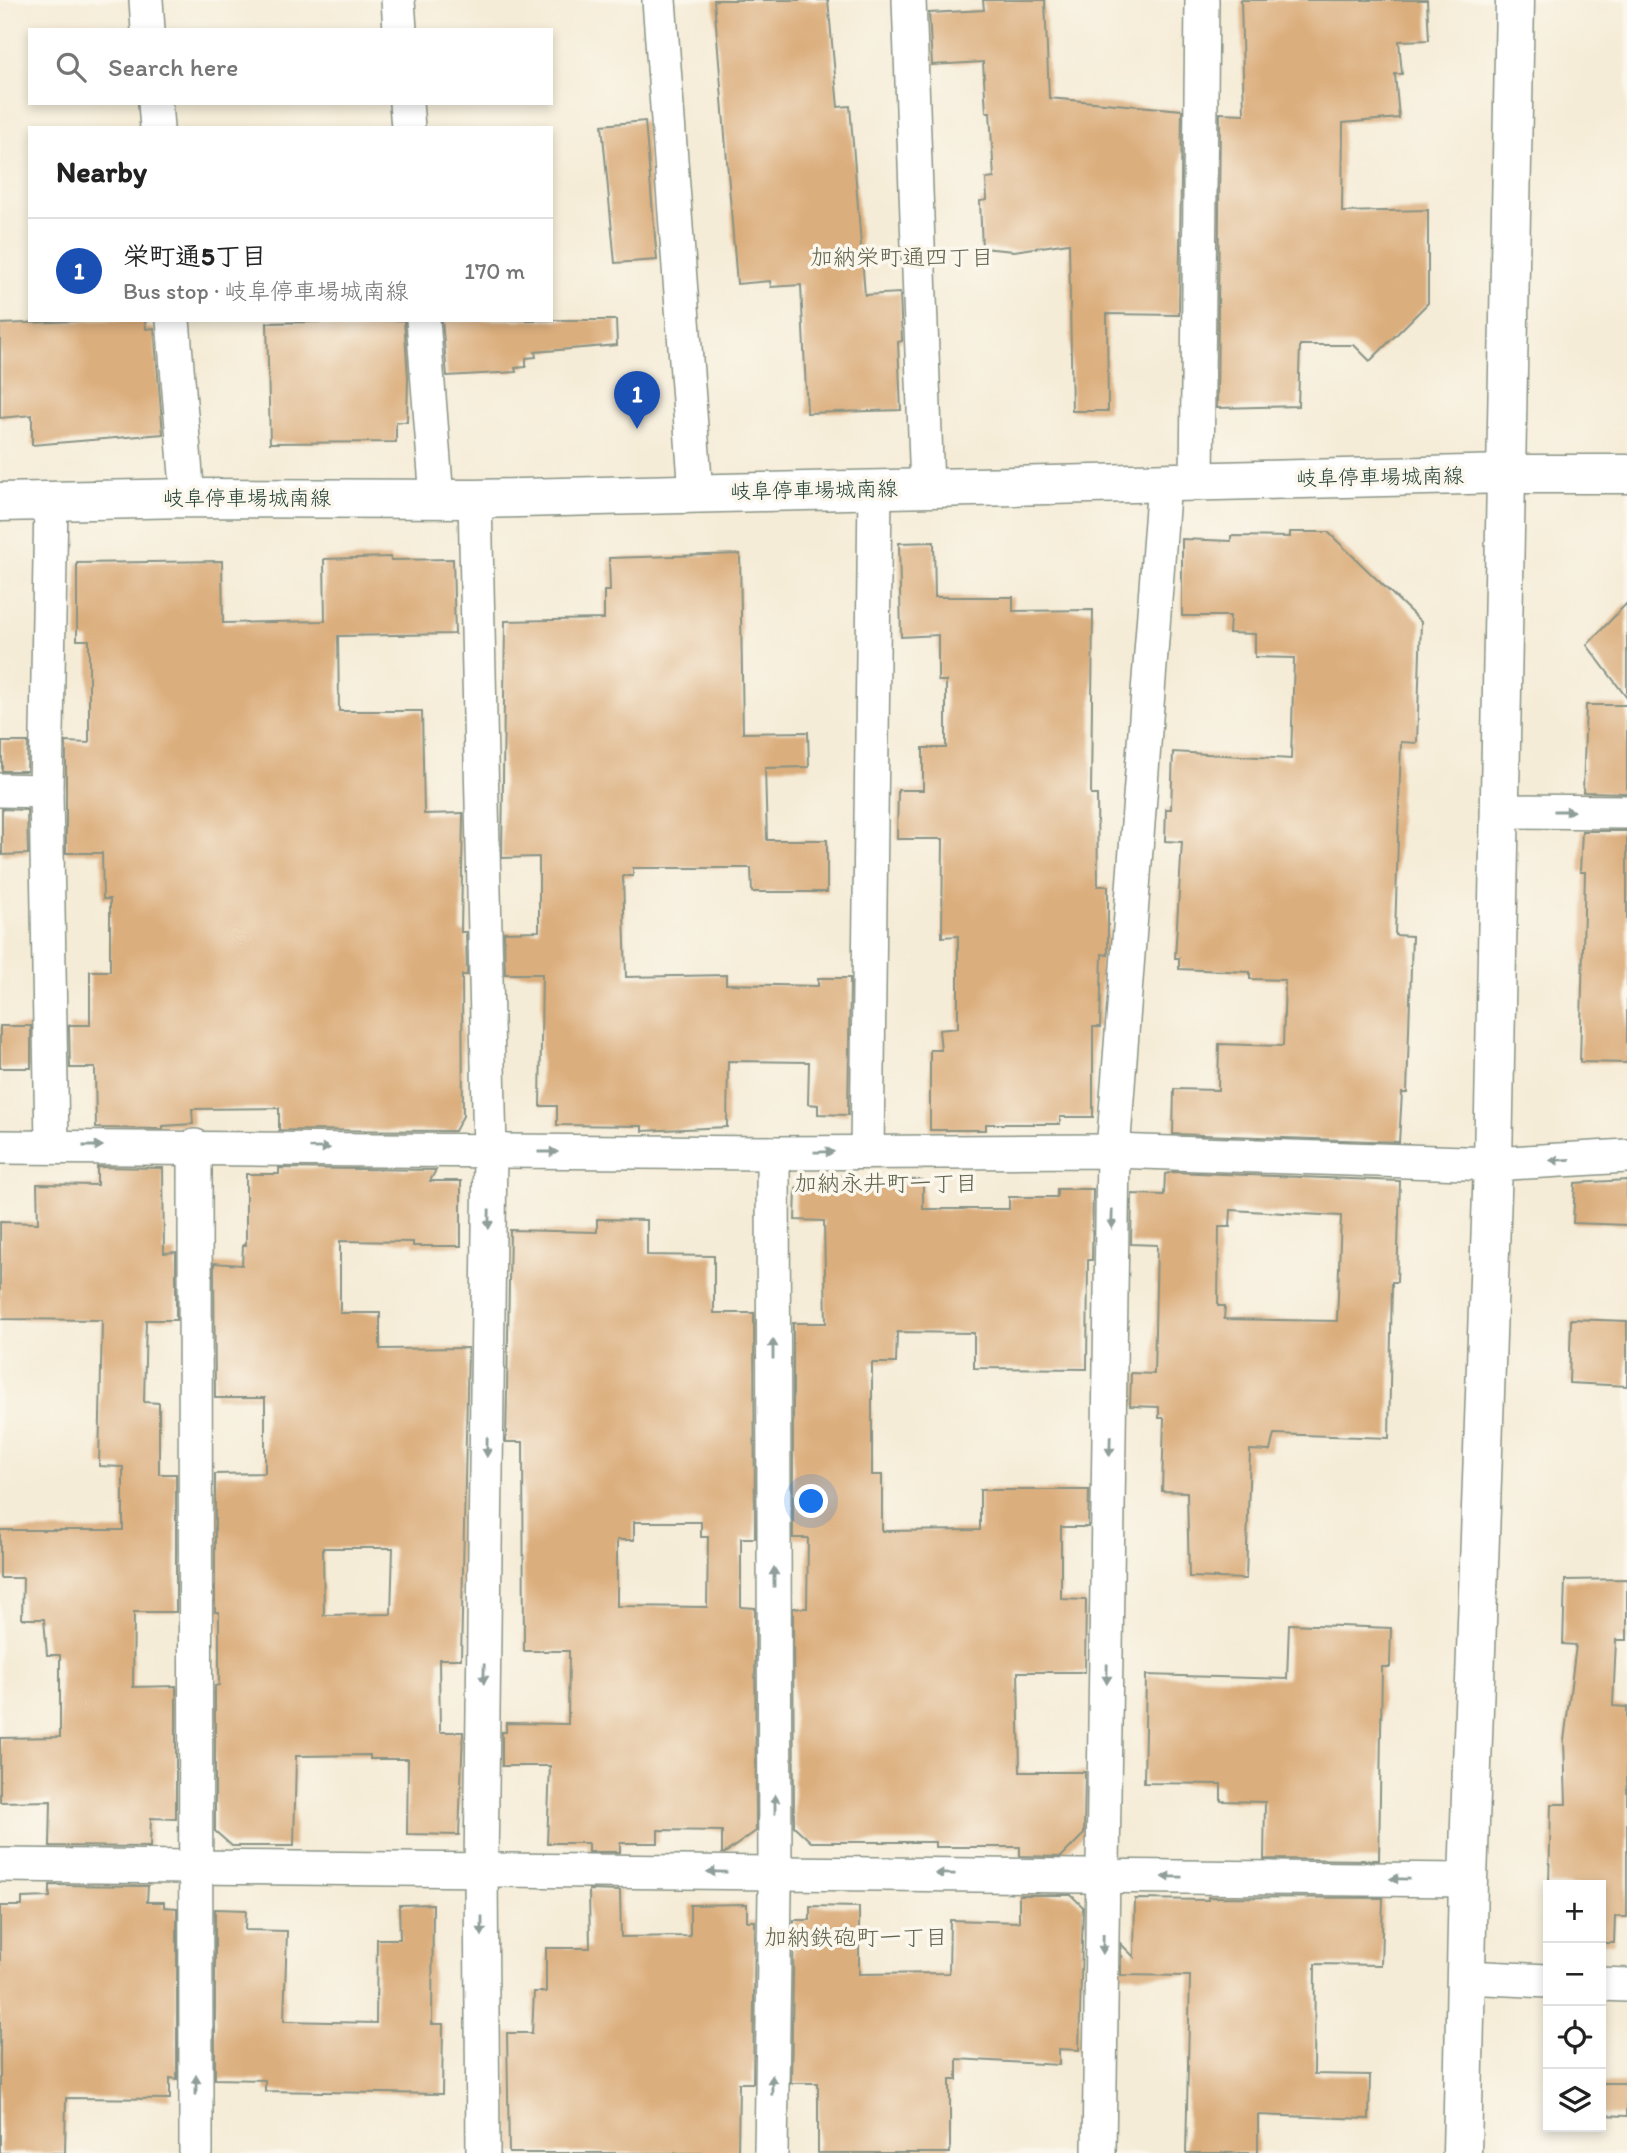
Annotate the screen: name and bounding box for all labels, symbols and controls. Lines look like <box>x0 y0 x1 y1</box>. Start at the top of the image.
search box <box>28 28 553 105</box>
icon: search <box>52 48 90 86</box>
text: Search here <box>108 51 238 83</box>
text: Nearby <box>56 153 147 190</box>
text: 栄町通5丁目 <box>123 240 267 272</box>
district label: 加納栄町通四丁目 <box>810 243 994 271</box>
text: 1 <box>74 257 84 285</box>
text: 170 m <box>464 257 525 285</box>
text: Bus stop · 岐阜停車場城南線 <box>123 277 409 305</box>
pin: 1 <box>614 371 660 429</box>
street label: 岐阜停車場城南線 <box>1296 463 1464 490</box>
street label: 岐阜停車場城南線 <box>730 476 898 503</box>
street label: 岐阜停車場城南線 <box>163 485 331 510</box>
one-way arrow <box>1553 805 1575 817</box>
one-way arrow <box>82 1140 104 1152</box>
one-way arrow <box>309 1143 331 1154</box>
one-way arrow <box>537 1146 559 1158</box>
one-way arrow <box>813 1147 835 1158</box>
one-way arrow <box>1549 1155 1571 1166</box>
district label: 加納永井町一丁目 <box>794 1169 978 1197</box>
one-way arrow <box>1106 1208 1118 1230</box>
one-way arrow <box>484 1209 495 1231</box>
one-way arrow <box>767 1338 779 1360</box>
one-way arrow <box>481 1436 493 1458</box>
one-way arrow <box>1104 1436 1116 1458</box>
your location <box>794 1484 828 1518</box>
one-way arrow <box>768 1565 780 1587</box>
one-way arrow <box>1101 1663 1113 1685</box>
one-way arrow <box>478 1664 490 1686</box>
one-way arrow <box>769 1793 780 1815</box>
one-way arrow <box>706 1866 728 1878</box>
one-way arrow <box>933 1868 955 1880</box>
one-way arrow <box>1161 1871 1183 1882</box>
one-way arrow <box>1388 1873 1410 1885</box>
map controls <box>1543 1880 1606 2132</box>
button: + <box>1543 1880 1606 1943</box>
one-way arrow <box>476 1916 488 1938</box>
district label: 加納鉄砲町一丁目 <box>764 1923 948 1951</box>
one-way arrow <box>1097 1933 1109 1955</box>
button: − <box>1543 1943 1606 2006</box>
button: locate <box>1543 2006 1606 2069</box>
button: layers <box>1543 2069 1606 2132</box>
one-way arrow <box>190 2074 202 2096</box>
one-way arrow <box>766 2074 778 2096</box>

